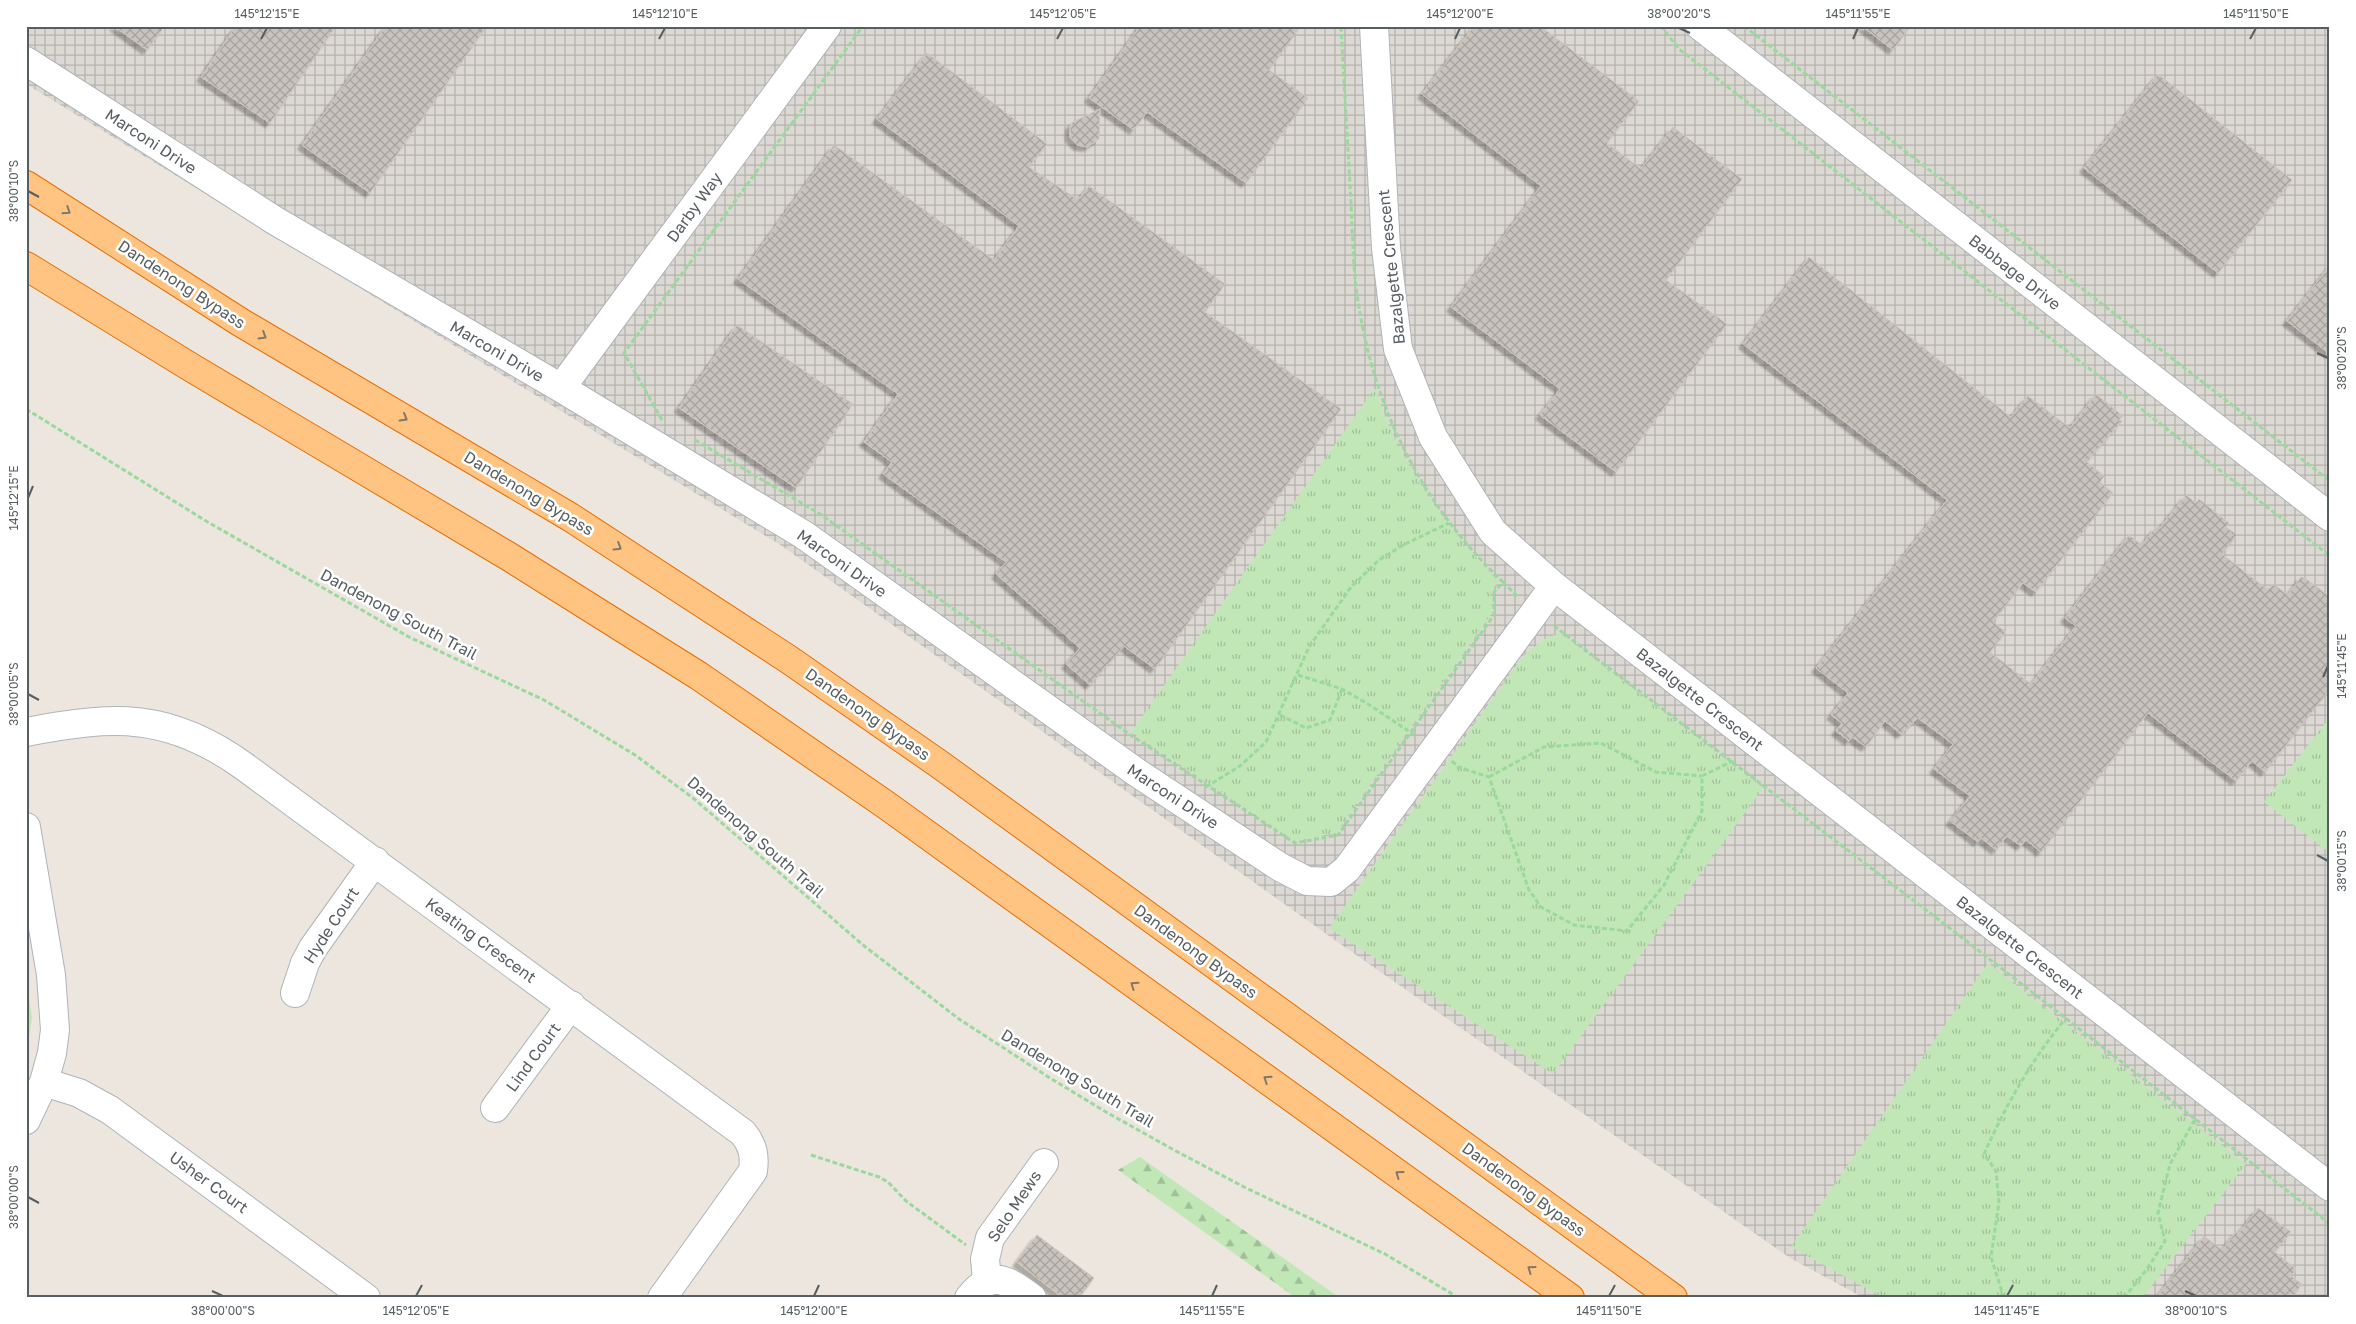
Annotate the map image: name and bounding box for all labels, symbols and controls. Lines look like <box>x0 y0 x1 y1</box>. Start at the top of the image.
text: 145°12'15"E <box>235 6 299 21</box>
text: 145°12'10"E <box>632 6 698 21</box>
text: 145°12'05"E <box>1030 6 1096 21</box>
text: 145°12'00"E <box>1426 6 1494 21</box>
text: 38°00'20"S <box>1647 6 1711 21</box>
text: 145°11'55"E <box>1826 6 1890 21</box>
text: 145°11'50"E <box>2223 6 2289 21</box>
street label: Marconi Drive <box>102 104 200 178</box>
text: 38°00'10"S <box>6 160 21 222</box>
street label: Darby Way <box>662 168 726 246</box>
street label: Bazalgette Crescent <box>1373 188 1409 346</box>
one-way arrow <box>62 205 71 214</box>
street label: Babbage Drive <box>1965 230 2065 314</box>
street label: Dandenong Bypass <box>115 235 249 333</box>
street label: Marconi Drive <box>447 316 547 386</box>
text: 38°00'20"S <box>2334 326 2349 390</box>
one-way arrow <box>258 329 267 339</box>
one-way arrow <box>398 412 407 422</box>
street label: Dandenong Bypass <box>461 446 597 540</box>
text: 145°12'15"E <box>6 466 21 530</box>
street label: Marconi Drive <box>793 525 891 601</box>
one-way arrow <box>612 541 621 550</box>
street label: Dandenong South Trail <box>317 564 481 664</box>
text: 145°11'45"E <box>2334 633 2349 699</box>
street label: Bazalgette Crescent <box>1632 643 1768 755</box>
text: 38°00'05"S <box>6 662 21 726</box>
street label: Dandenong Bypass <box>802 663 934 765</box>
street label: Marconi Drive <box>1124 759 1222 833</box>
street label: Dandenong South Trail <box>683 772 829 902</box>
text: 38°00'15"S <box>2334 830 2349 892</box>
street label: Hyde Court <box>299 883 363 967</box>
street label: Bazalgette Crescent <box>1952 891 2088 1003</box>
street label: Keating Crescent <box>422 893 540 987</box>
street label: Dandenong Bypass <box>1130 900 1262 1002</box>
one-way arrow <box>1131 982 1140 991</box>
street label: Lind Court <box>501 1019 565 1095</box>
street label: Dandenong South Trail <box>998 1024 1158 1132</box>
one-way arrow <box>1263 1076 1273 1085</box>
street label: Dandenong Bypass <box>1458 1138 1590 1240</box>
street label: Usher Court <box>166 1147 252 1217</box>
text: 38°00'00"S <box>6 1165 21 1229</box>
street label: Selo Mews <box>983 1166 1045 1246</box>
one-way arrow <box>1395 1171 1405 1180</box>
one-way arrow <box>1527 1266 1537 1275</box>
text: 38°00'00"S <box>191 1303 255 1318</box>
text: 145°12'05"E <box>383 1303 449 1318</box>
text: 145°12'00"E <box>780 1303 848 1318</box>
text: 145°11'55"E <box>1180 1303 1244 1318</box>
text: 145°11'50"E <box>1576 1303 1642 1318</box>
text: 145°11'45"E <box>1974 1303 2040 1318</box>
text: 38°00'10"S <box>2165 1303 2227 1318</box>

